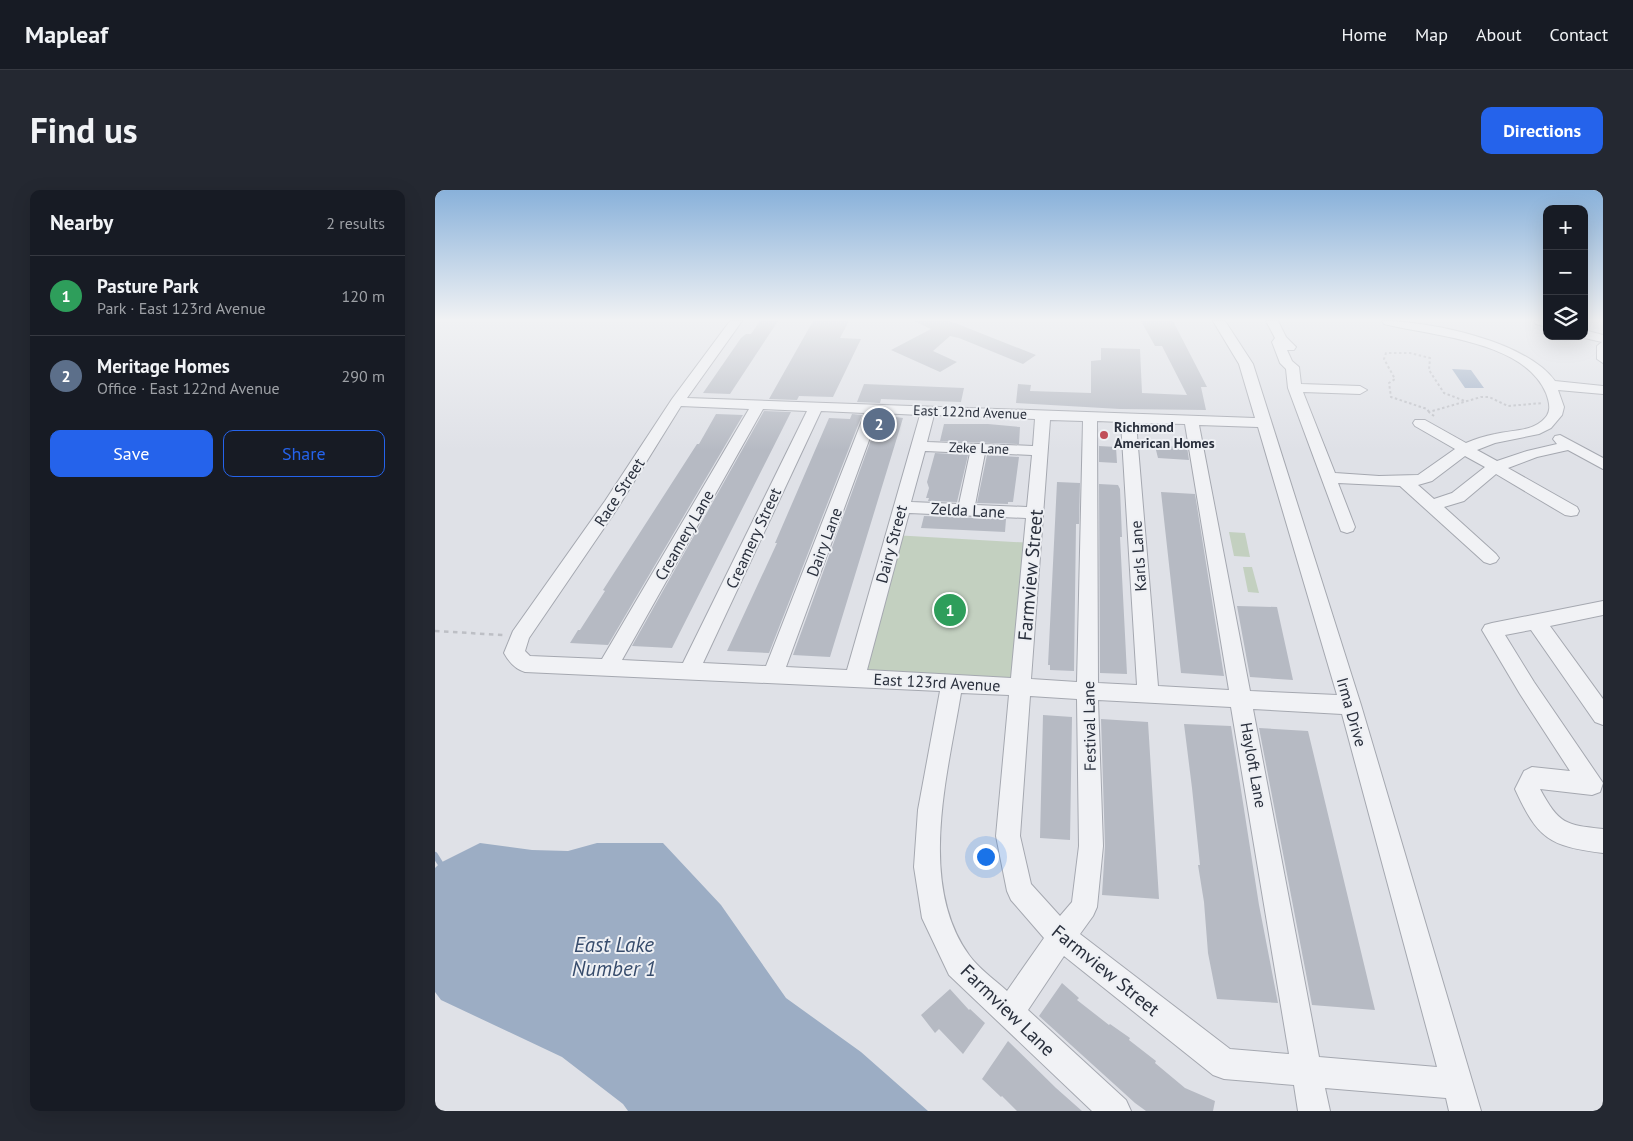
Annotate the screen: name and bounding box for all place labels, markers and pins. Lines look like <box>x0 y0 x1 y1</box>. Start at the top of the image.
pin: 2 <box>863 405 895 443</box>
place label: Richmond American Homes <box>1114 418 1215 452</box>
marker: Richmond American Homes <box>1098 429 1110 441</box>
pin: 1 <box>934 591 966 629</box>

